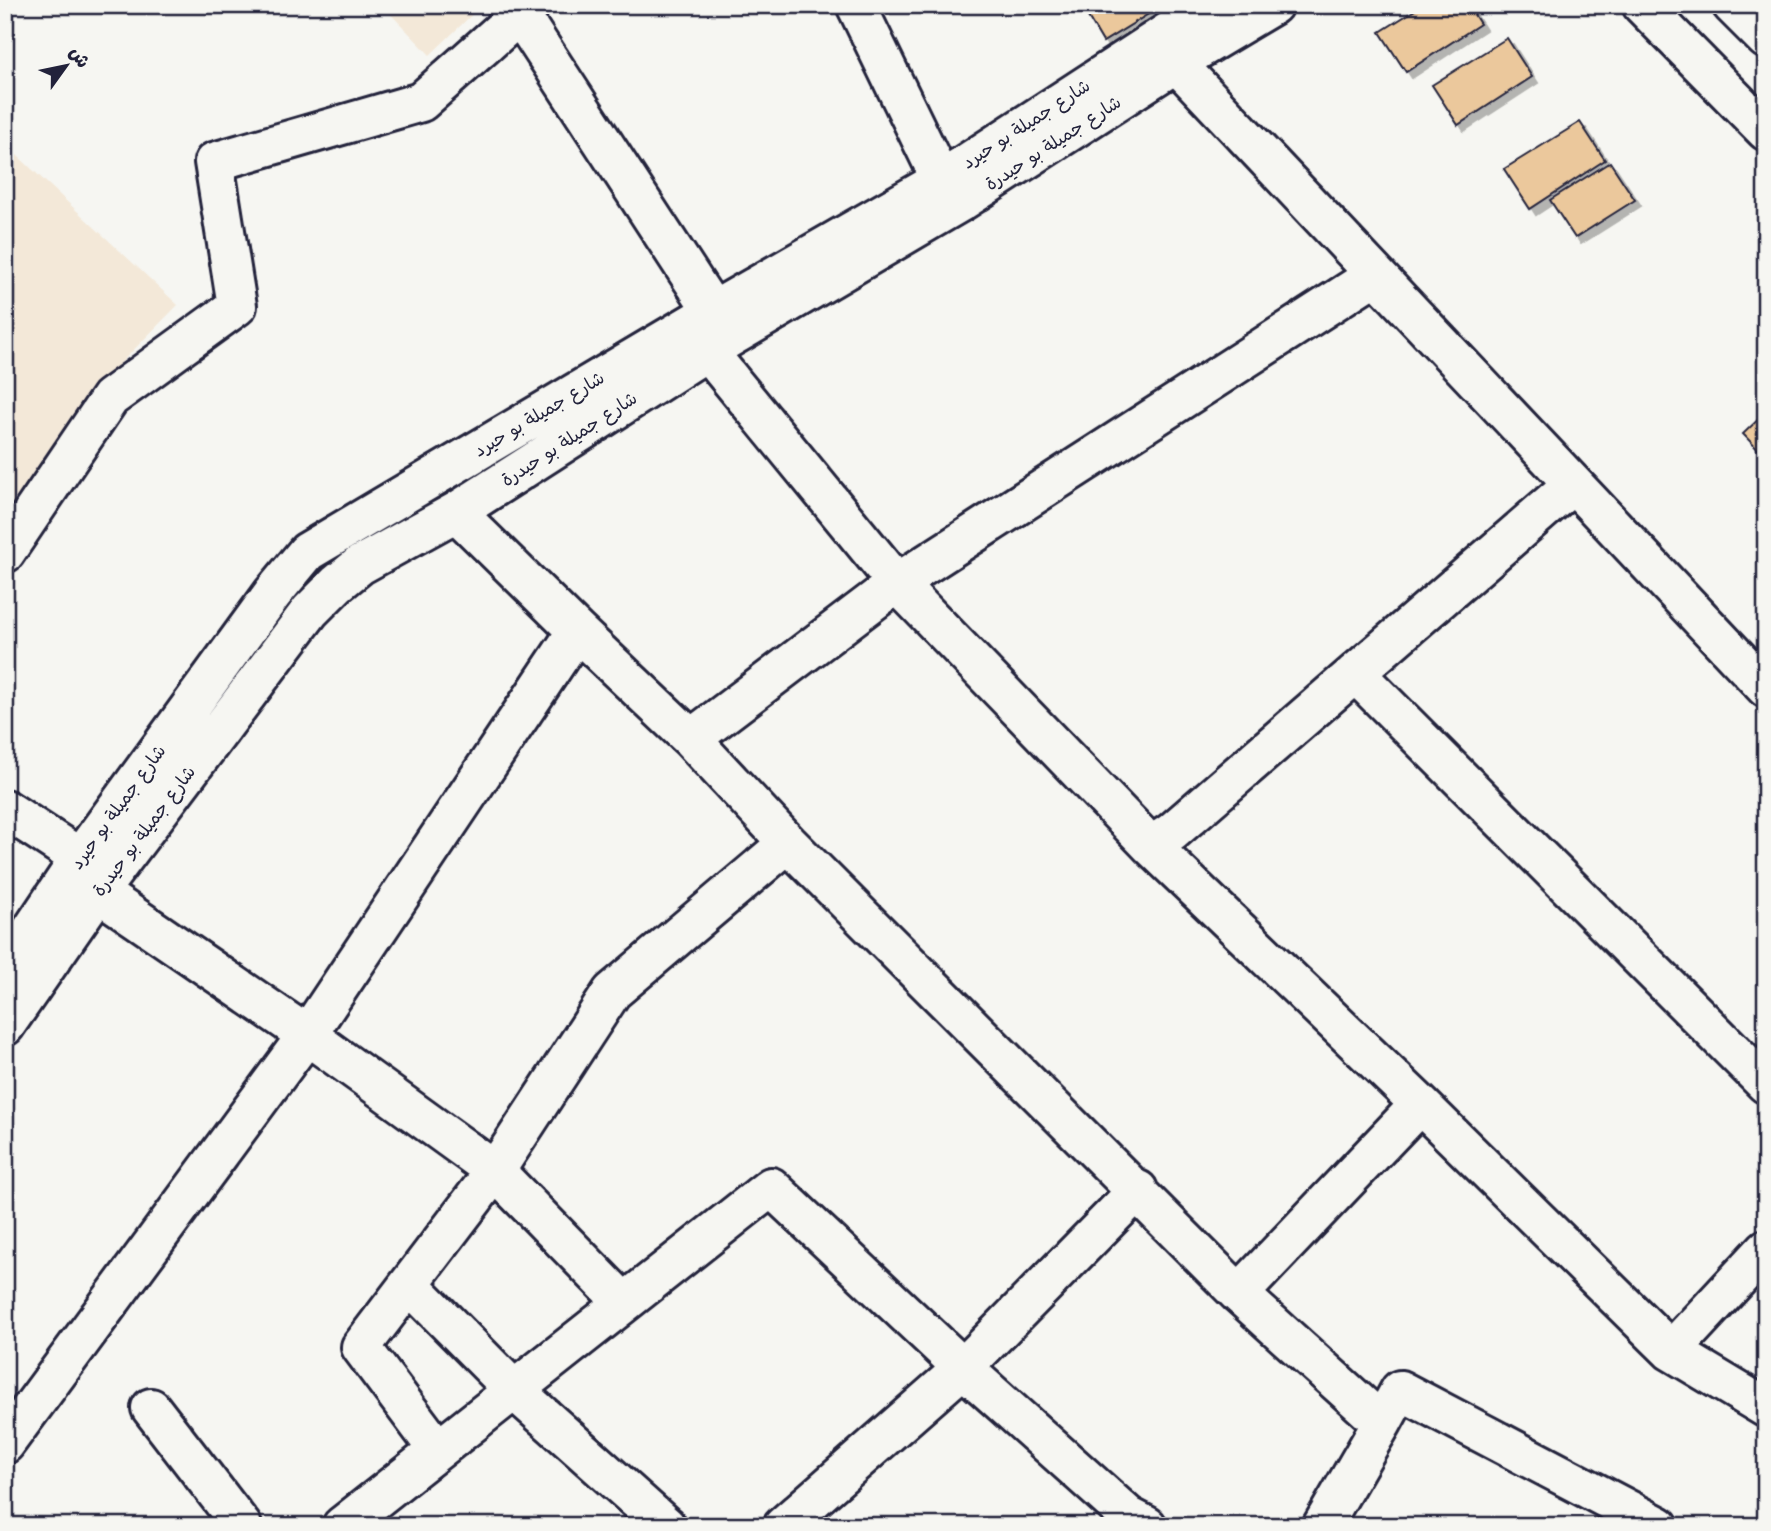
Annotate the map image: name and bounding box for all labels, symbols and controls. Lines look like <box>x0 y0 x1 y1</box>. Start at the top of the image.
north arrow <box>32 32 102 102</box>
text: ش <box>64 40 99 73</box>
street label: شارع جميلة بو حيرد <box>956 71 1095 174</box>
street label: شارع جميلة بو حيدرة <box>979 87 1126 196</box>
street label: شارع جميلة بو حيرد <box>468 363 609 462</box>
street label: شارع جميلة بو حيدرة <box>495 383 642 492</box>
street label: شارع جميلة بو حيرد <box>62 738 171 874</box>
street label: شارع جميلة بو حيدرة <box>85 759 201 901</box>

